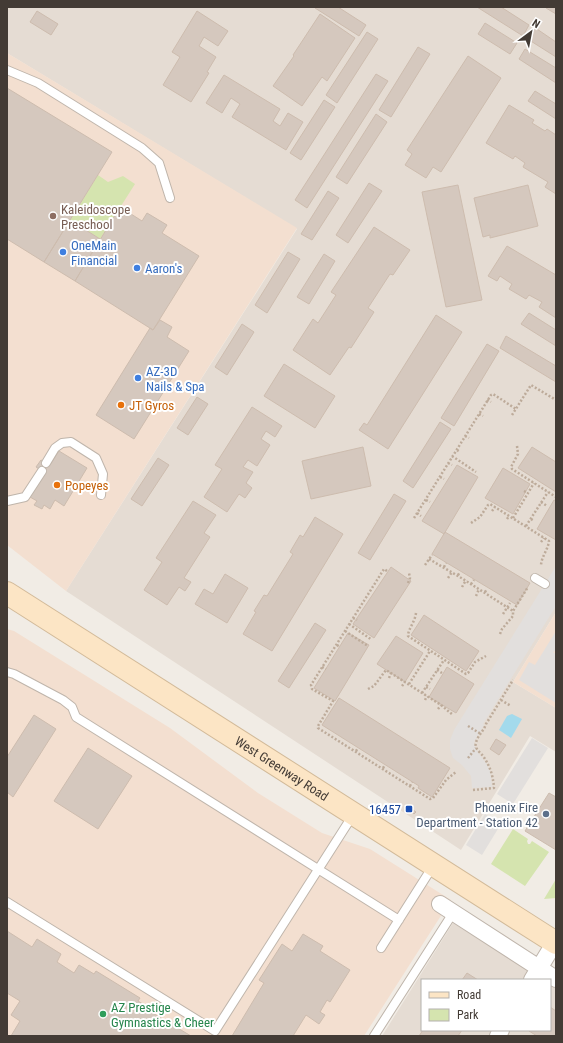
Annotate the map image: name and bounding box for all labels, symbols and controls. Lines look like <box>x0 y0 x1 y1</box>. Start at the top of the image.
north arrow <box>511 12 551 52</box>
text: N <box>530 17 543 31</box>
place label: Kaleidoscope Preschool <box>61 202 130 232</box>
marker: Kaleidoscope Preschool <box>48 211 58 221</box>
place label: OneMain Financial <box>71 238 117 268</box>
marker: OneMain Financial <box>58 247 68 257</box>
place label: Aaron's <box>145 261 182 276</box>
marker: Aaron's <box>132 263 142 273</box>
place label: AZ-3D Nails & Spa <box>146 364 205 394</box>
marker: AZ-3D Nails & Spa <box>133 373 143 383</box>
place label: JT Gyros <box>129 398 174 413</box>
marker: JT Gyros <box>116 400 126 410</box>
place label: Popeyes <box>65 478 108 493</box>
marker: Popeyes <box>52 480 62 490</box>
street label: West Greenway Road <box>232 733 331 804</box>
place label: Phoenix Fire Department - Station 42 <box>416 800 538 830</box>
place label: 16457 <box>369 802 401 817</box>
marker: 16457 <box>404 804 414 814</box>
marker: Phoenix Fire Department - Station 42 <box>541 809 551 819</box>
legend <box>421 979 551 1031</box>
text: Road <box>457 988 481 1002</box>
place label: AZ Prestige Gymnastics & Cheer <box>111 1000 214 1030</box>
text: Park <box>457 1008 479 1022</box>
marker: AZ Prestige Gymnastics & Cheer <box>98 1009 108 1019</box>

